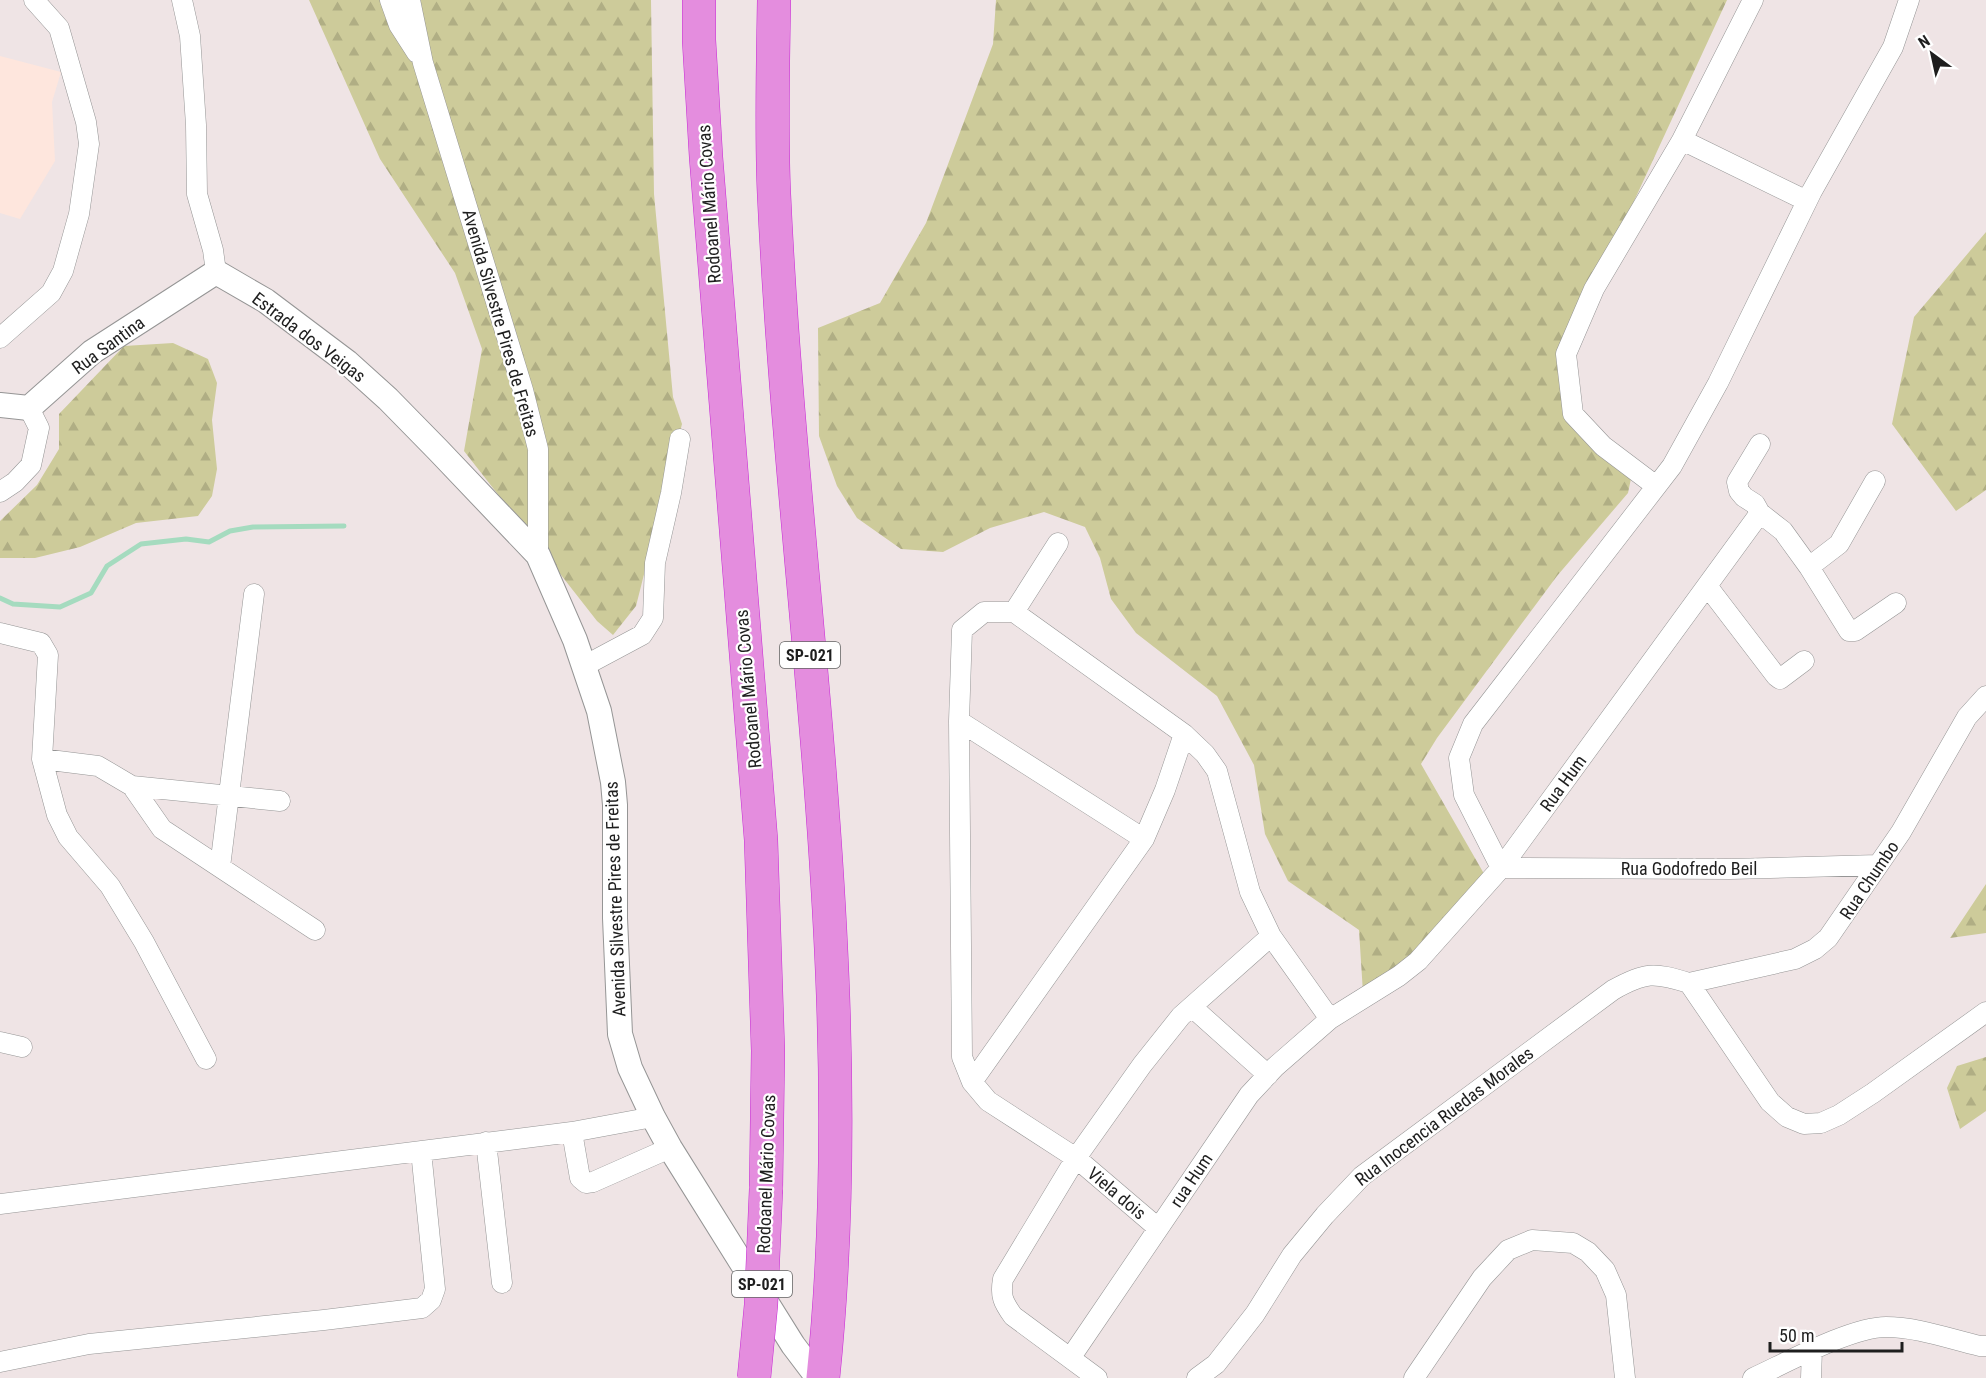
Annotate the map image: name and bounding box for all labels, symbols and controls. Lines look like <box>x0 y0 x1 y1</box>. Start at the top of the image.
north arrow <box>1902 24 1962 84</box>
text: N <box>1915 31 1933 52</box>
street label: Rodoanel Mário Covas <box>693 124 725 284</box>
street label: Avenida Silvestre Pires de Freitas <box>458 207 544 439</box>
street label: Estrada dos Veigas <box>248 288 370 386</box>
street label: Rua Santina <box>68 312 148 378</box>
street label: Rodoanel Mário Covas <box>731 609 765 769</box>
road number: SP-021 <box>780 642 840 668</box>
street label: Rua Hum <box>1536 751 1590 815</box>
street label: Avenida Silvestre Pires de Freitas <box>600 781 630 1017</box>
street label: Rua Chumbo <box>1835 837 1903 923</box>
street label: Rua Godofredo Beil <box>1621 858 1757 879</box>
street label: Rua Inocencia Ruedas Morales <box>1351 1042 1537 1190</box>
street label: Rodoanel Mário Covas <box>753 1094 779 1254</box>
street label: rua Hum <box>1165 1149 1217 1211</box>
street label: Viela dois <box>1083 1163 1151 1223</box>
road number: SP-021 <box>732 1271 792 1297</box>
scale bar <box>1770 1315 1902 1353</box>
text: 50 m <box>1779 1325 1814 1346</box>

